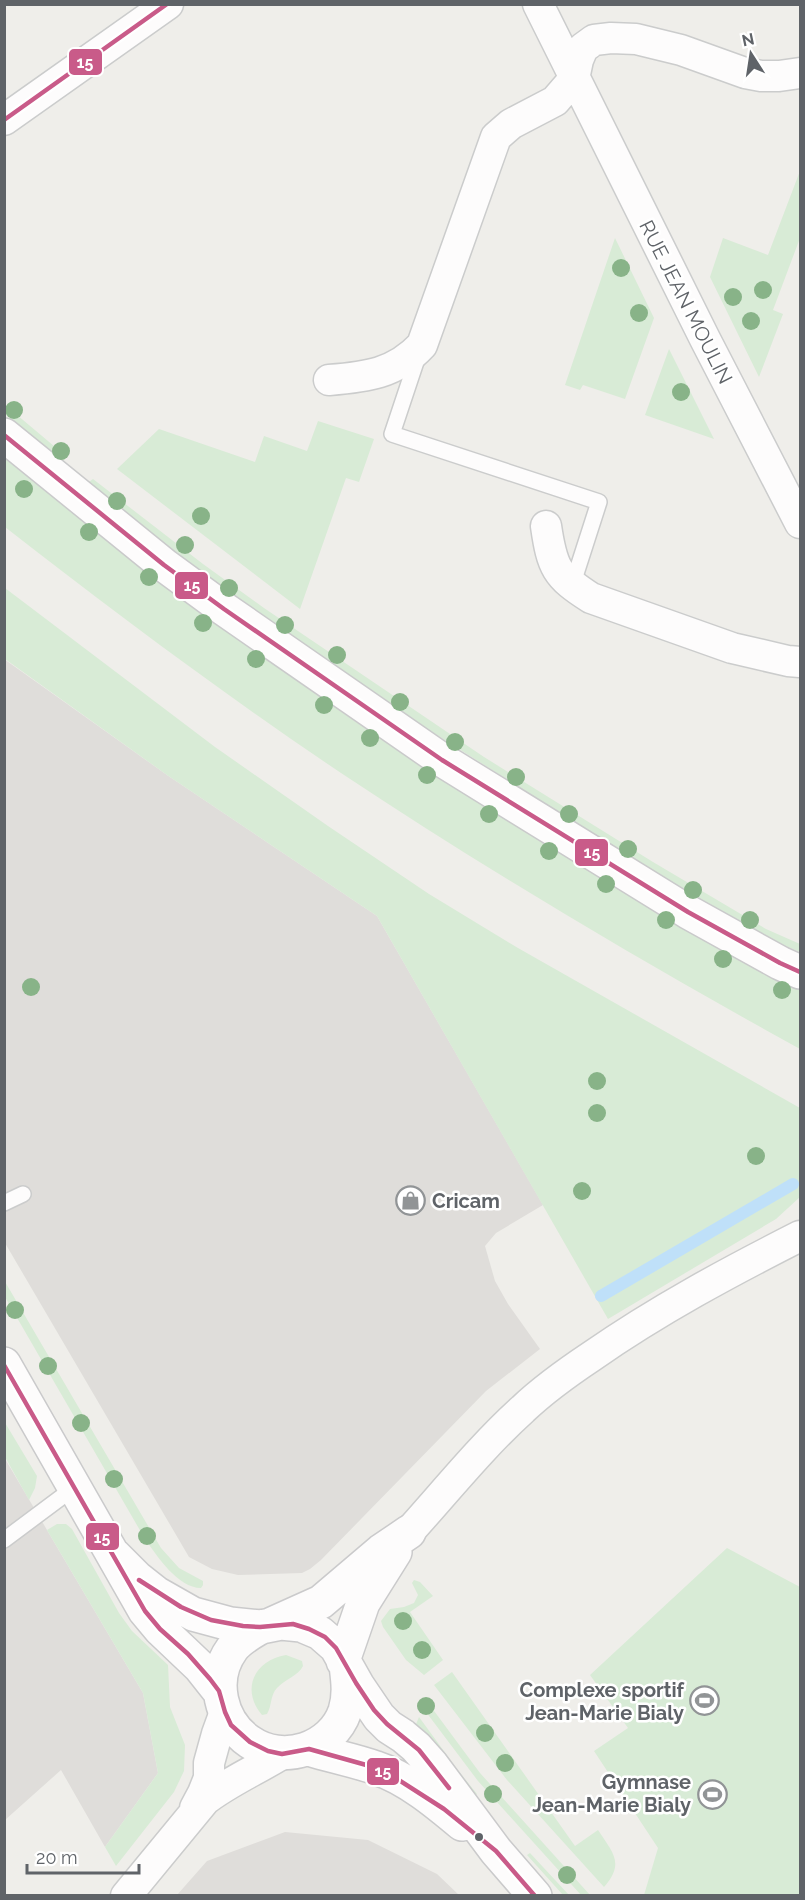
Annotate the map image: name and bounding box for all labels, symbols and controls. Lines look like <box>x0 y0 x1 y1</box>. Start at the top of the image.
north arrow <box>721 24 781 84</box>
text: N <box>740 29 756 50</box>
line badge: 15 <box>68 48 103 76</box>
text: 15 <box>77 53 94 72</box>
street label: RUE JEAN MOULIN <box>634 216 738 388</box>
line badge: 15 <box>174 571 209 600</box>
text: 15 <box>184 576 201 595</box>
line badge: 15 <box>574 838 609 867</box>
text: 15 <box>584 843 601 862</box>
shop icon: Cricam <box>395 1185 427 1217</box>
place label: Cricam <box>432 1189 500 1213</box>
line badge: 15 <box>85 1522 120 1551</box>
text: 15 <box>94 1528 111 1547</box>
place label: Complexe sportif Jean-Marie Bialy <box>519 1678 685 1725</box>
sports icon: Complexe sportif Jean-Marie Bialy <box>689 1685 721 1717</box>
line badge: 15 <box>366 1757 400 1786</box>
text: 15 <box>375 1762 392 1781</box>
place label: Gymnase Jean-Marie Bialy <box>532 1770 691 1817</box>
sports icon: Gymnase Jean-Marie Bialy <box>696 1778 728 1810</box>
unlabelled marker <box>473 1831 485 1843</box>
scale bar <box>27 1837 140 1875</box>
text: 20 m <box>36 1847 78 1868</box>

